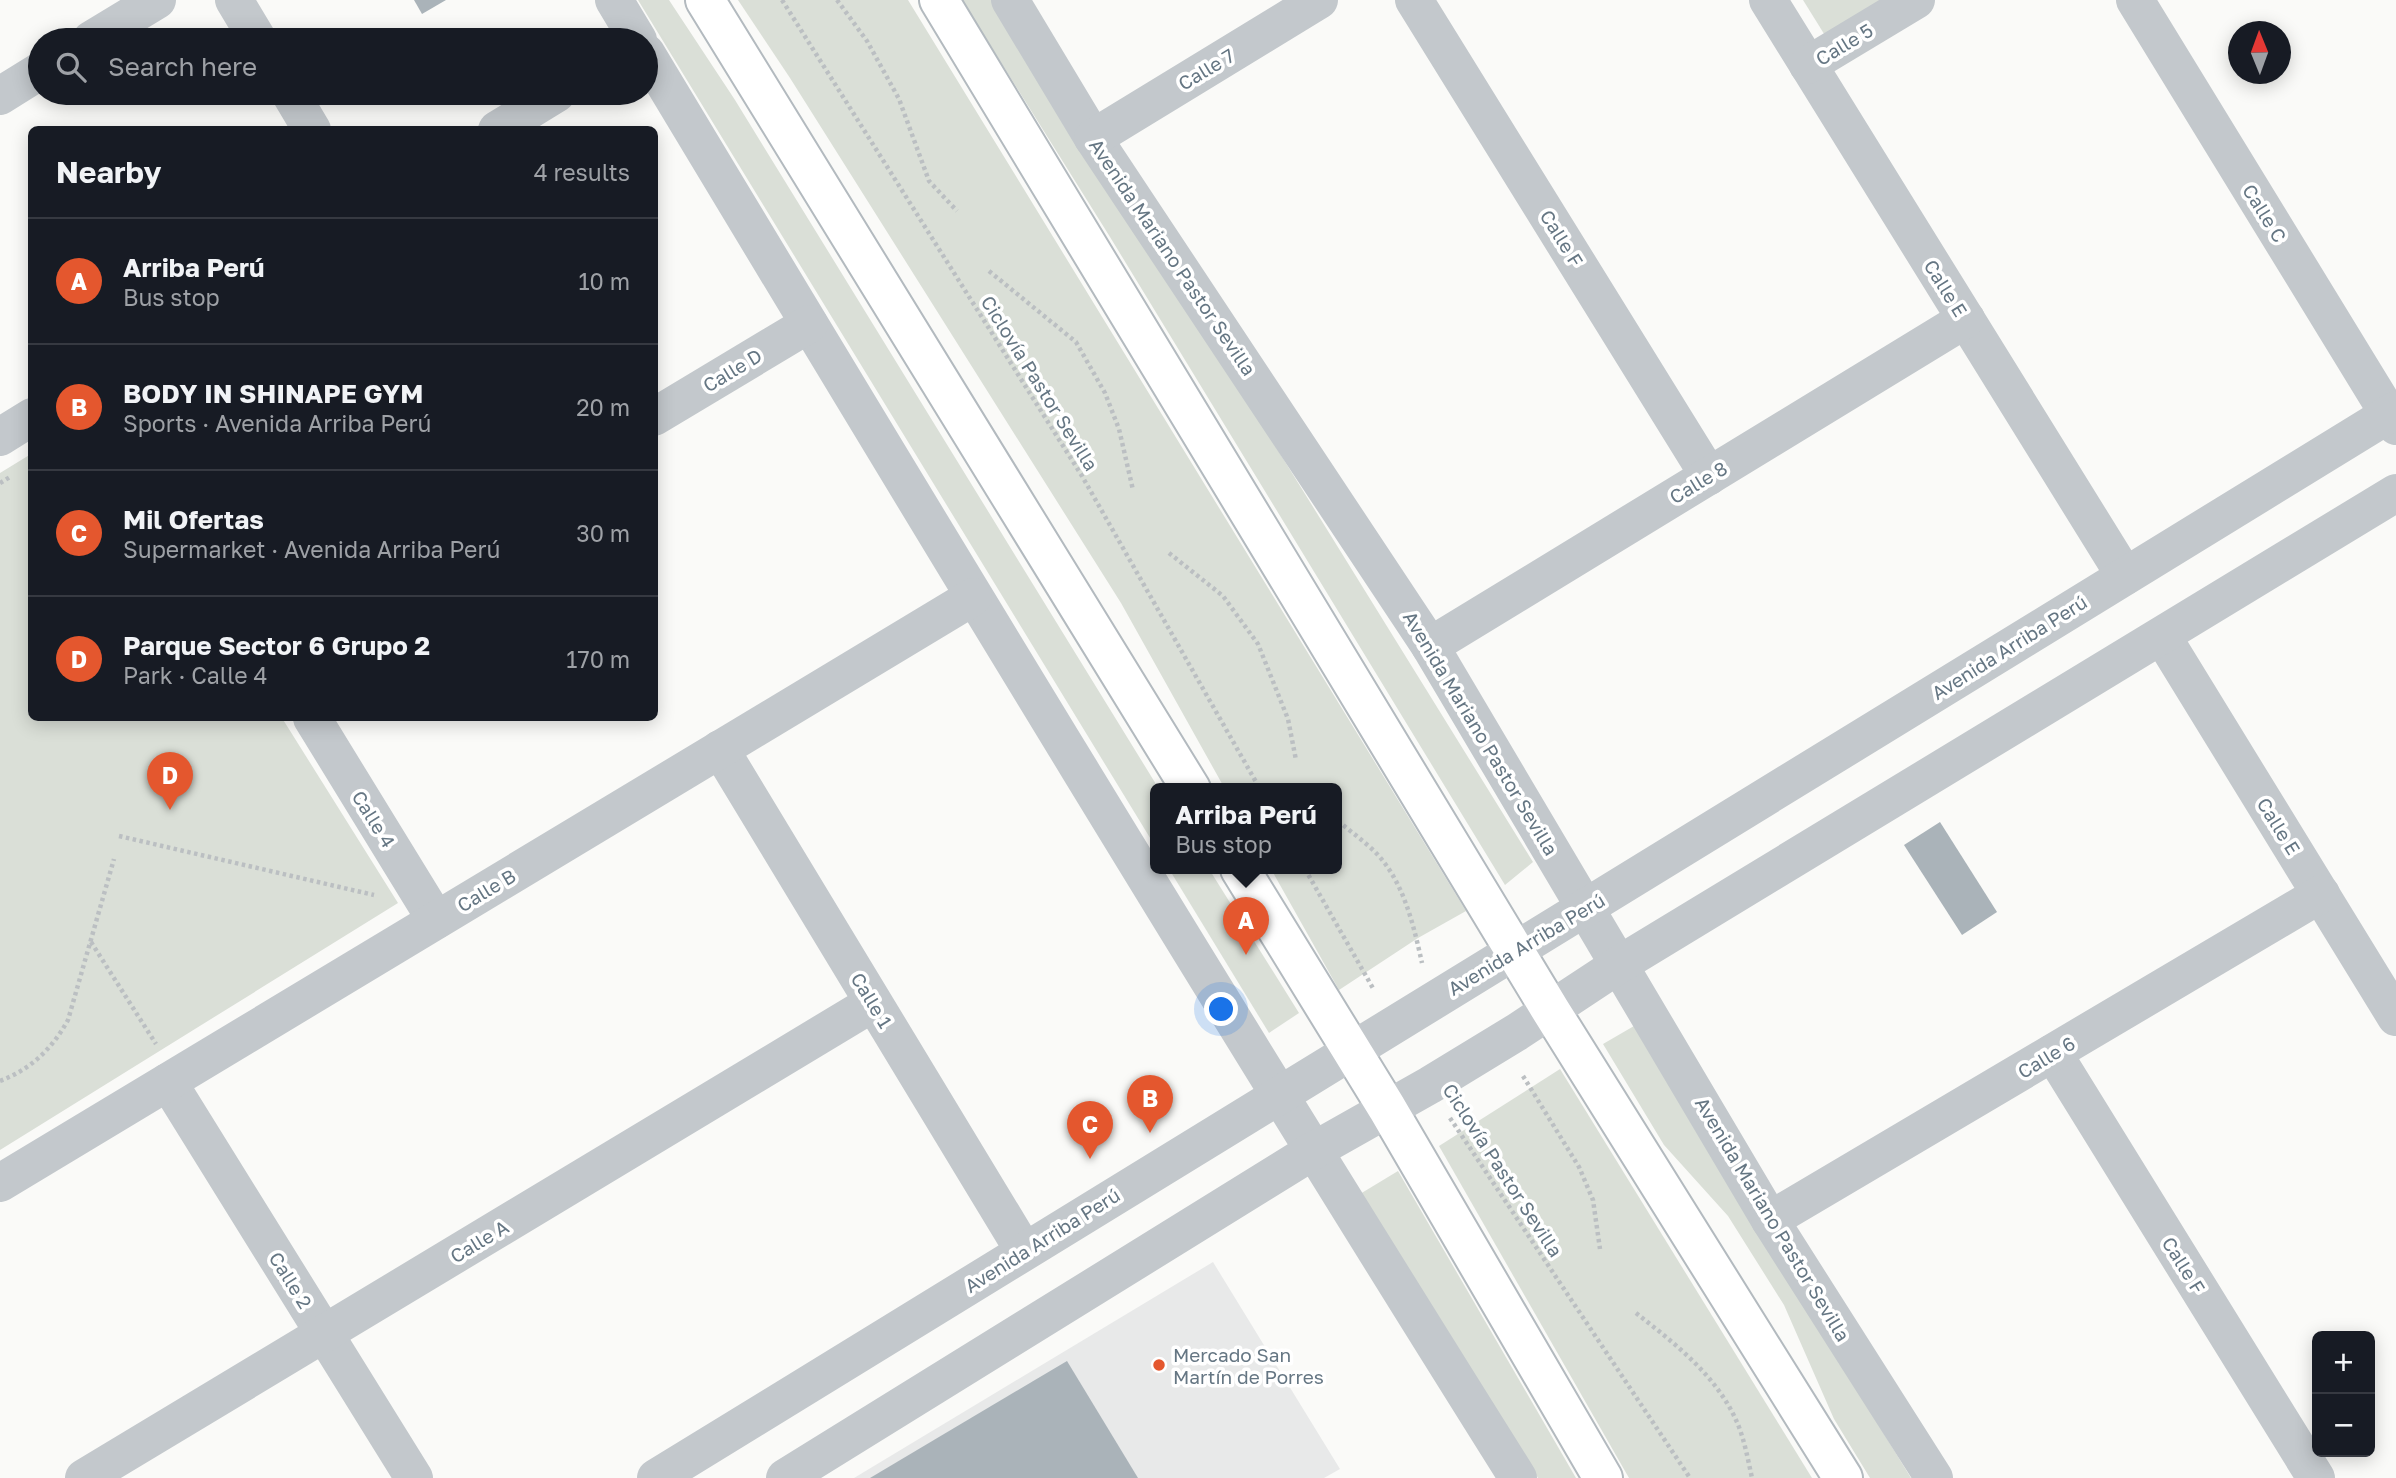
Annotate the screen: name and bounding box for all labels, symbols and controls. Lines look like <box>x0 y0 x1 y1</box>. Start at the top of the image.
street label: Calle 5 <box>1811 18 1877 70</box>
north arrow <box>2228 21 2291 84</box>
search box <box>28 28 658 105</box>
street label: Calle 7 <box>1174 43 1238 95</box>
icon: search <box>52 48 90 86</box>
text: Search here <box>108 51 257 82</box>
street label: Avenida Mariano Pastor Sevilla <box>1085 134 1261 380</box>
text: Nearby <box>56 154 161 190</box>
text: 4 results <box>534 158 630 186</box>
street label: Calle C <box>2238 180 2292 246</box>
street label: Calle F <box>1536 205 1588 271</box>
text: Arriba Perú <box>123 252 265 283</box>
street label: Calle E <box>1920 255 1972 321</box>
text: A <box>71 267 87 295</box>
text: 10 m <box>578 267 630 295</box>
text: Bus stop <box>123 283 220 311</box>
street label: Ciclovía Pastor Sevilla <box>977 291 1103 475</box>
street label: Calle D <box>698 343 766 397</box>
text: BODY IN SHINAPE GYM <box>123 378 423 409</box>
text: B <box>71 393 87 421</box>
text: 20 m <box>576 393 630 421</box>
text: Sports · Avenida Arriba Perú <box>123 409 431 437</box>
street label: Calle 8 <box>1665 456 1731 508</box>
text: Mil Ofertas <box>123 504 264 535</box>
text: C <box>71 519 87 547</box>
text: 30 m <box>576 519 630 547</box>
text: Supermarket · Avenida Arriba Perú <box>123 535 500 563</box>
street label: Avenida Arriba Perú <box>1927 590 2091 704</box>
street label: Avenida Mariano Pastor Sevilla <box>1399 607 1563 859</box>
text: Parque Sector 6 Grupo 2 <box>123 630 430 661</box>
text: D <box>71 645 87 673</box>
text: 170 m <box>566 645 630 673</box>
text: Park · Calle 4 <box>123 661 267 689</box>
pin: D <box>147 752 193 810</box>
popup <box>1150 783 1342 874</box>
street label: Calle 4 <box>348 786 400 852</box>
street label: Calle E <box>2253 793 2305 859</box>
text: Arriba Perú <box>1175 799 1317 830</box>
text: Bus stop <box>1175 830 1272 858</box>
street label: Calle B <box>453 864 519 916</box>
street label: Avenida Arriba Perú <box>1443 888 1609 1000</box>
pin: A <box>1223 897 1269 955</box>
street label: Calle 1 <box>847 968 897 1032</box>
your location <box>1204 992 1238 1026</box>
street label: Calle 6 <box>2013 1031 2079 1083</box>
pin: B <box>1127 1075 1173 1133</box>
street label: Ciclovía Pastor Sevilla <box>1438 1079 1568 1261</box>
street label: Avenida Mariano Pastor Sevilla <box>1691 1093 1855 1345</box>
pin: C <box>1067 1101 1113 1159</box>
street label: Avenida Arriba Perú <box>960 1183 1124 1297</box>
street label: Calle A <box>446 1214 513 1267</box>
street label: Calle F <box>2158 1232 2210 1298</box>
street label: Calle 2 <box>265 1247 317 1313</box>
map controls <box>2312 1331 2375 1457</box>
button: + <box>2312 1331 2375 1394</box>
place label: Mercado San Martín de Porres <box>1173 1343 1324 1388</box>
marker: Mercado San Martín de Porres <box>1151 1357 1167 1373</box>
button: − <box>2312 1394 2375 1457</box>

